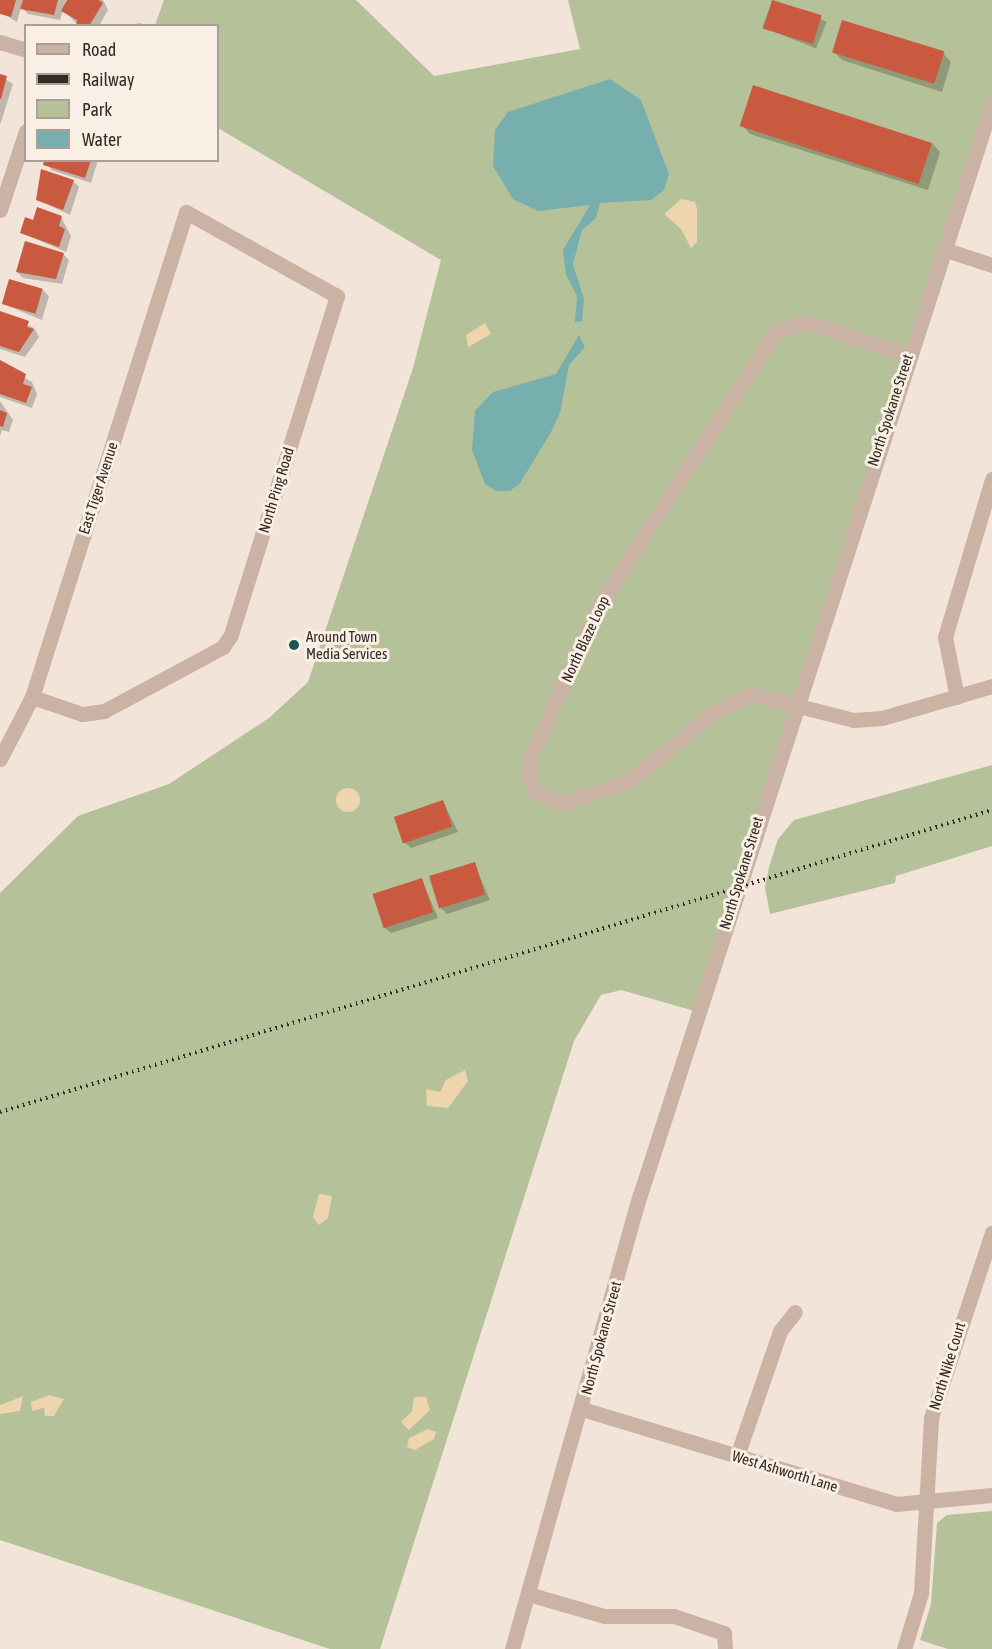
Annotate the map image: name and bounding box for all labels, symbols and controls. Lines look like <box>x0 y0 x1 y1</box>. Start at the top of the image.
legend <box>24 24 219 162</box>
text: Road <box>82 39 116 60</box>
text: Railway <box>82 69 134 90</box>
text: Park <box>82 99 112 120</box>
text: Water <box>82 129 121 150</box>
street label: North Spokane Street <box>863 352 917 468</box>
street label: East Tiger Avenue <box>75 440 121 536</box>
street label: North Ping Road <box>254 445 298 535</box>
street label: North Blaze Loop <box>557 593 613 685</box>
place label: Around Town Media Services <box>306 627 387 662</box>
marker: Around Town Media Services <box>287 638 301 652</box>
street label: North Spokane Street <box>715 814 767 932</box>
street label: North Spokane Street <box>577 1279 625 1397</box>
street label: North Nike Court <box>925 1320 969 1412</box>
street label: West Ashworth Lane <box>730 1446 840 1496</box>

